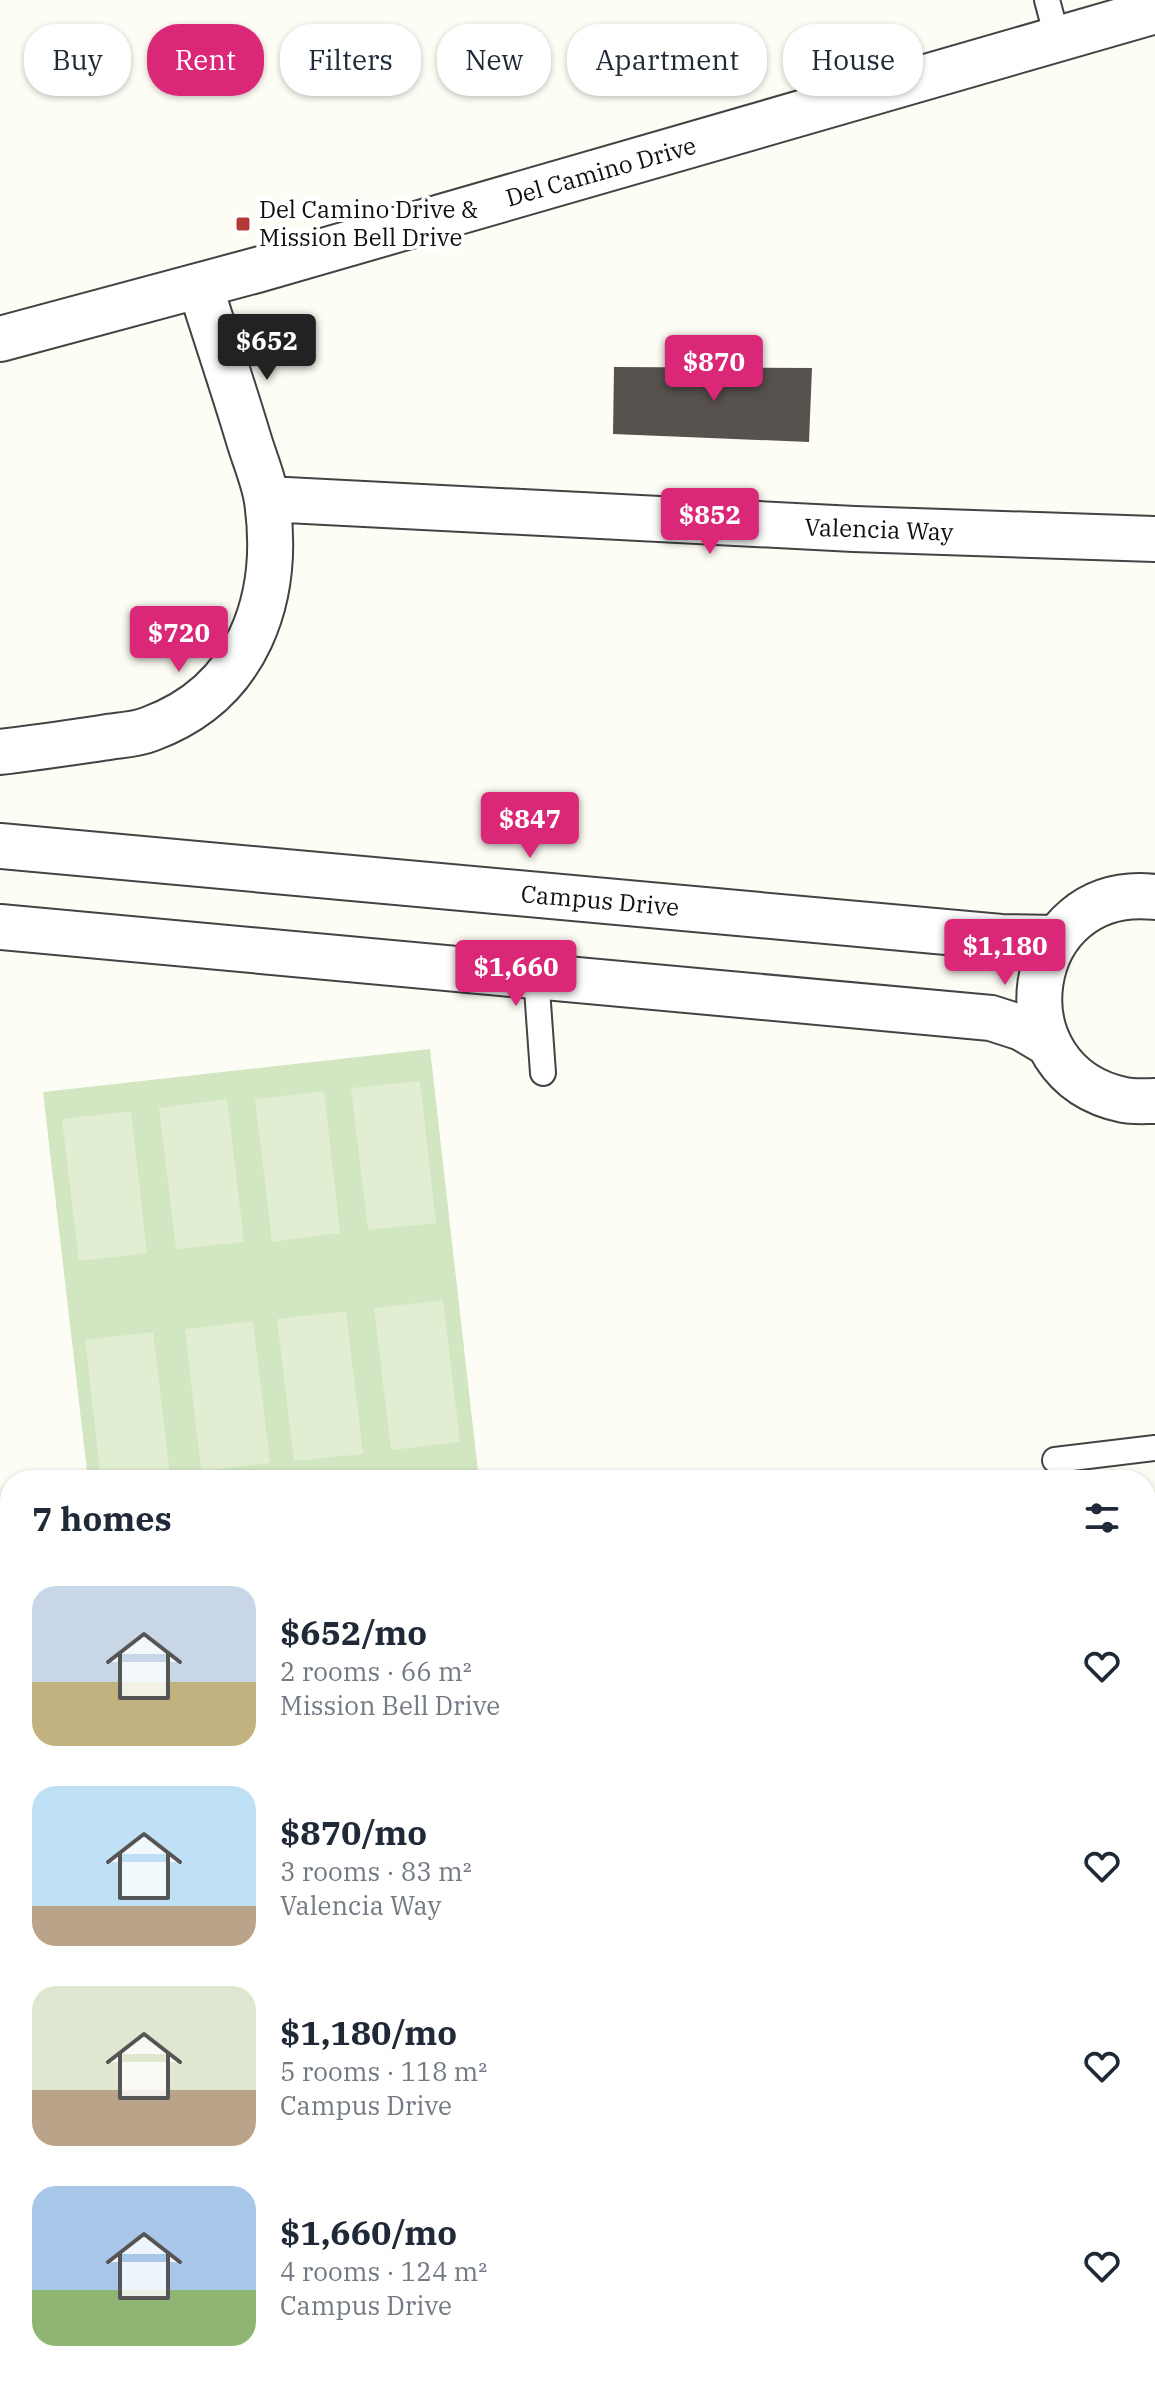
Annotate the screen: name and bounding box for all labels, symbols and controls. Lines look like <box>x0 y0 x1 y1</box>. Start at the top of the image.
chip: Buy <box>24 24 131 96</box>
chip: Rent <box>147 24 264 96</box>
chip: Filters <box>280 24 421 96</box>
chip: New <box>437 24 551 96</box>
chip: Apartment <box>567 24 767 96</box>
chip: House <box>783 24 923 96</box>
street label: Del Camino Drive <box>502 129 700 213</box>
place label: Del Camino Drive & Mission Bell Drive <box>259 193 478 253</box>
marker: Del Camino Drive & Mission Bell Drive <box>234 215 252 233</box>
pin: $652 <box>220 314 314 382</box>
text: $652 <box>236 323 298 357</box>
pin: $870 <box>667 335 761 403</box>
text: $870 <box>683 344 745 378</box>
pin: $852 <box>663 488 757 556</box>
text: $852 <box>679 497 741 531</box>
street label: Valencia Way <box>804 510 954 548</box>
pin: $720 <box>132 606 226 674</box>
text: $720 <box>148 615 210 649</box>
pin: $847 <box>483 792 577 860</box>
text: $847 <box>499 801 561 835</box>
street label: Campus Drive <box>520 877 681 923</box>
pin: $1,180 <box>940 919 1070 987</box>
text: $1,180 <box>962 928 1048 962</box>
pin: $1,660 <box>451 940 581 1008</box>
text: $1,660 <box>473 949 559 983</box>
text: 7 homes <box>32 1496 172 1540</box>
icon: filters <box>1080 1496 1124 1540</box>
text: $652/mo <box>280 1610 427 1654</box>
icon: home <box>96 1618 192 1714</box>
icon: heart <box>1080 1644 1124 1688</box>
text: 2 rooms · 66 m² <box>280 1654 472 1688</box>
text: Mission Bell Drive <box>280 1688 500 1722</box>
text: $870/mo <box>280 1810 427 1854</box>
icon: home <box>96 1818 192 1914</box>
icon: heart <box>1080 1844 1124 1888</box>
text: 3 rooms · 83 m² <box>280 1854 472 1888</box>
text: Valencia Way <box>280 1888 441 1922</box>
text: $1,180/mo <box>280 2010 457 2054</box>
icon: home <box>96 2018 192 2114</box>
icon: heart <box>1080 2044 1124 2088</box>
text: 5 rooms · 118 m² <box>280 2054 487 2088</box>
text: Campus Drive <box>280 2088 452 2122</box>
text: $1,660/mo <box>280 2210 457 2254</box>
icon: home <box>96 2218 192 2314</box>
icon: heart <box>1080 2244 1124 2288</box>
text: 4 rooms · 124 m² <box>280 2254 487 2288</box>
text: Campus Drive <box>280 2288 452 2322</box>

